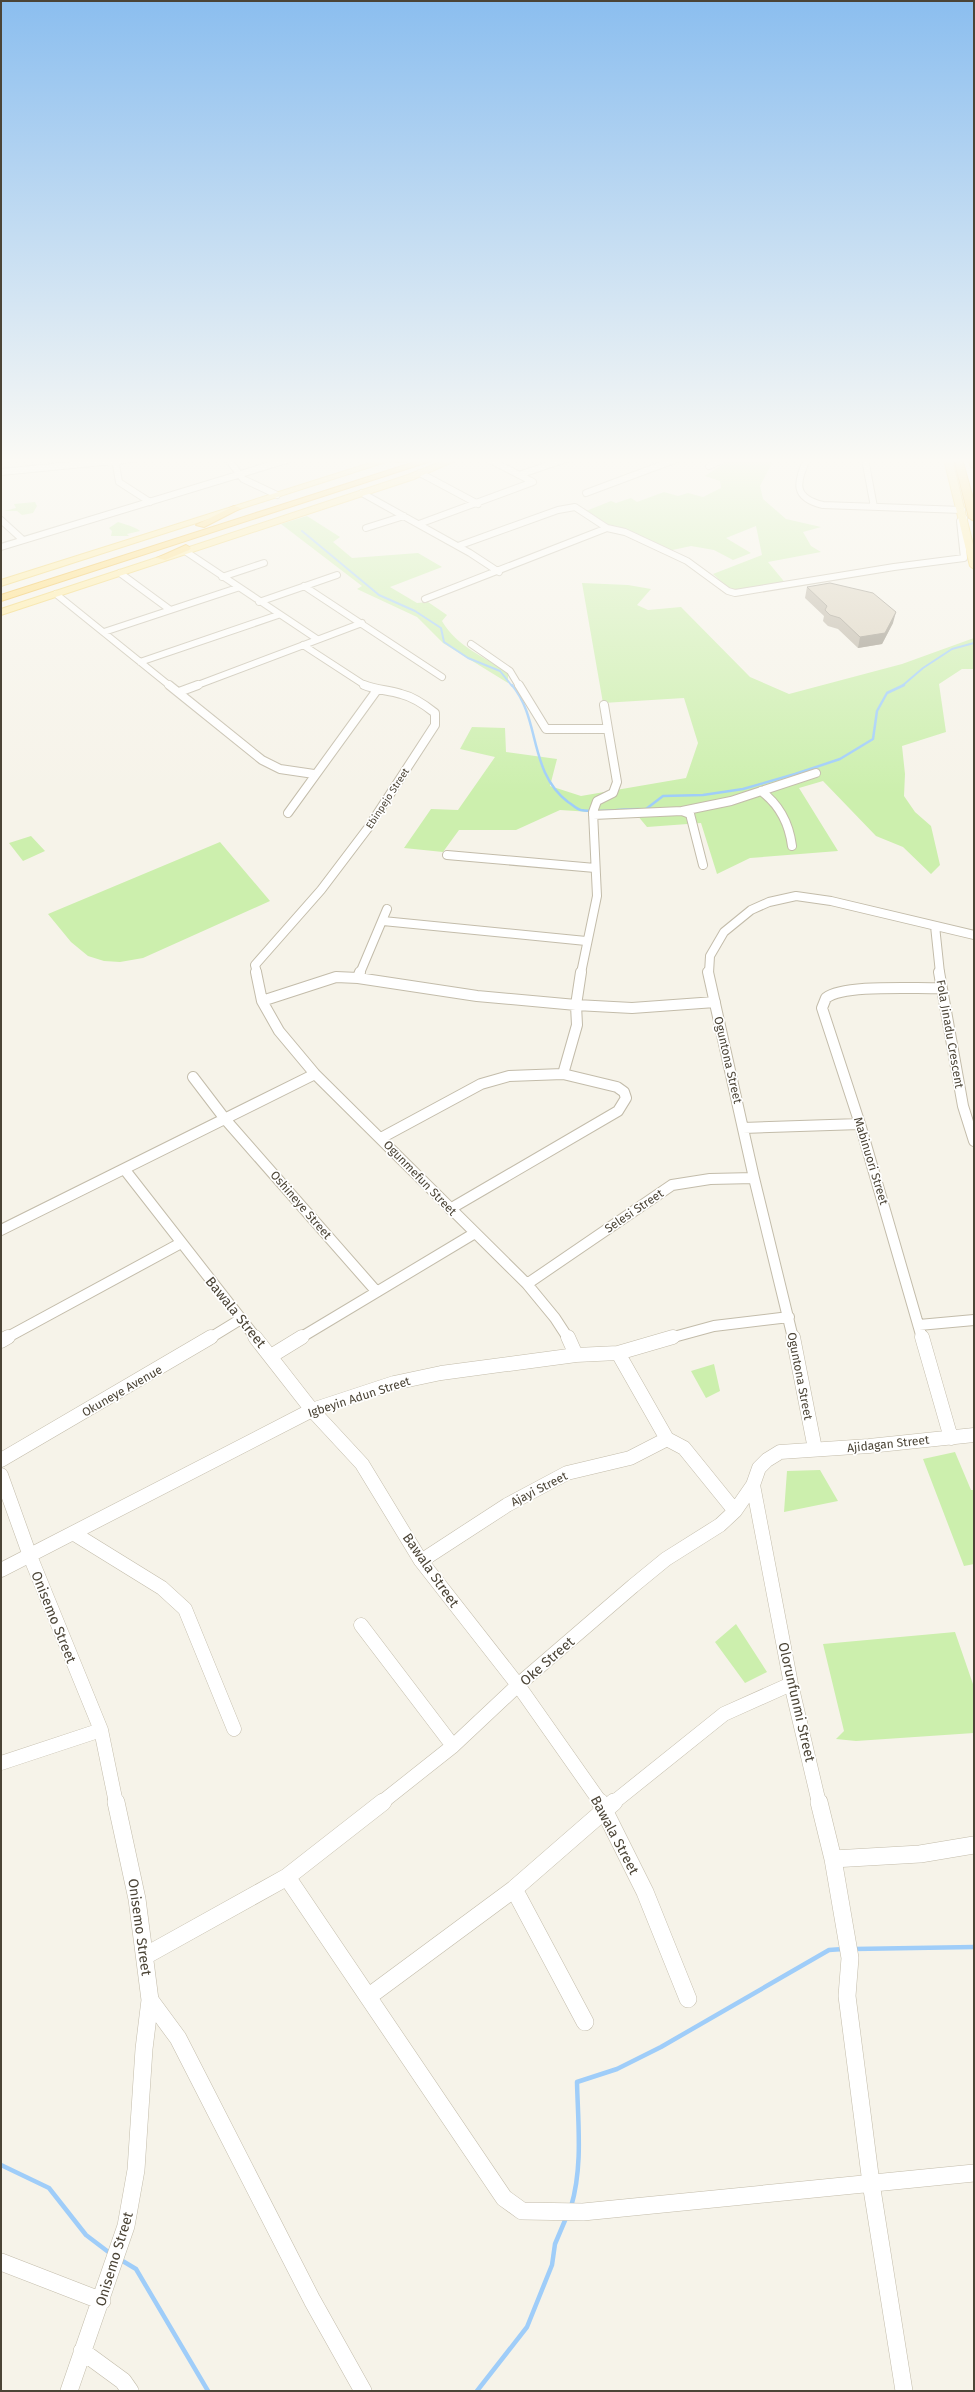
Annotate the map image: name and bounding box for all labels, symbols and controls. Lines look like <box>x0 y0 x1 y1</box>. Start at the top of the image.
street label: Ebinpejo Street <box>364 766 412 831</box>
street label: Fola Jinadu Crescent <box>934 979 967 1090</box>
street label: Oguntona Street <box>711 1015 745 1106</box>
street label: Mabinuori Street <box>851 1115 891 1207</box>
street label: Ogunmefun Street <box>381 1138 460 1219</box>
street label: Oshineye Street <box>268 1168 335 1243</box>
street label: Selesi Street <box>602 1186 667 1236</box>
street label: Bawala Street <box>202 1273 270 1352</box>
street label: Oguntona Street <box>785 1331 815 1422</box>
street label: Okuneye Avenue <box>79 1362 165 1420</box>
street label: Igbeyin Adun Street <box>306 1374 413 1420</box>
street label: Ajidagan Street <box>846 1433 930 1455</box>
street label: Ajayi Street <box>508 1468 570 1509</box>
street label: Bawala Street <box>399 1530 463 1611</box>
street label: Onisemo Street <box>27 1569 80 1667</box>
street label: Oke Street <box>517 1633 579 1689</box>
street label: Olorunfunmi Street <box>774 1641 819 1765</box>
street label: Bawala Street <box>587 1793 643 1878</box>
street label: Onisemo Street <box>124 1877 155 1978</box>
street label: Onisemo Street <box>92 2209 137 2308</box>

